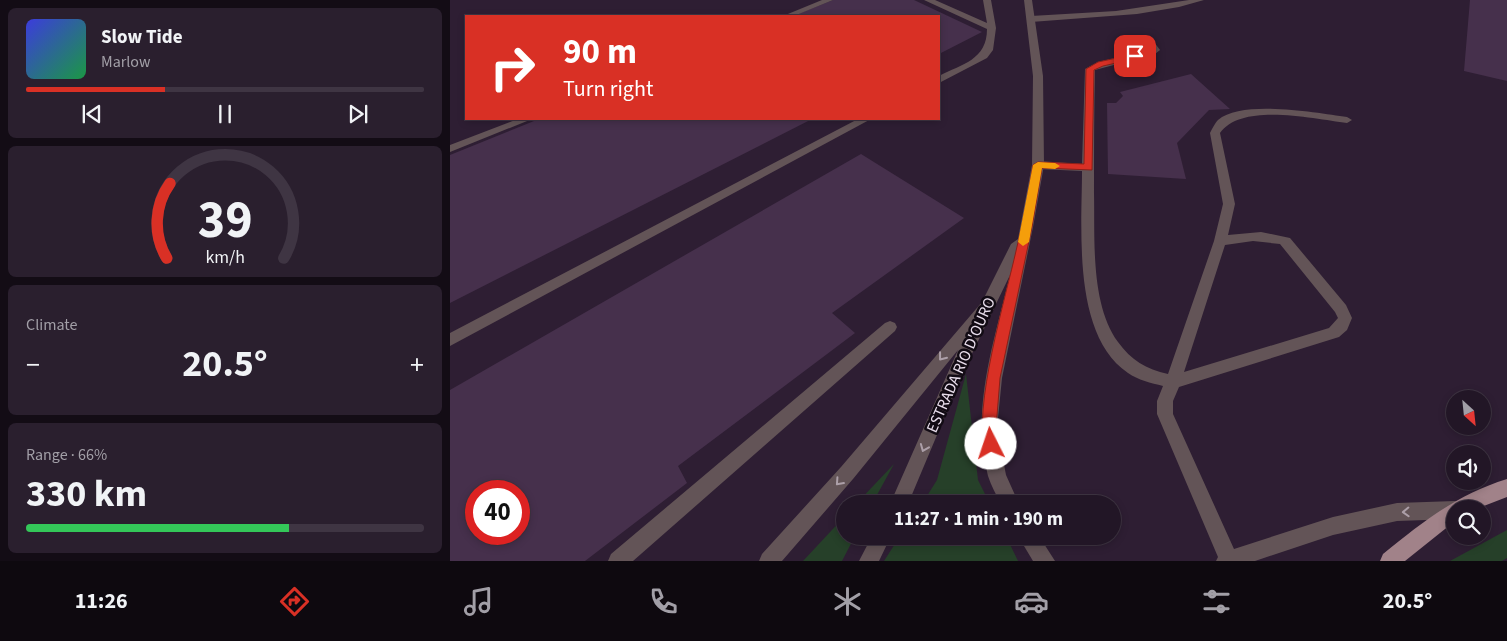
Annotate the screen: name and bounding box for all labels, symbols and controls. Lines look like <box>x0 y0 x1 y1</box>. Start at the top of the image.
text: Slow Tide <box>101 24 182 51</box>
text: 90 m <box>563 27 637 77</box>
icon: right <box>480 35 545 100</box>
pin <box>1114 35 1156 77</box>
icon: arrive <box>1121 42 1149 70</box>
text: Marlow <box>101 51 150 73</box>
text: Turn right <box>563 73 653 105</box>
icon: previous <box>78 100 106 128</box>
icon: pause <box>211 100 239 128</box>
icon: next <box>344 100 372 128</box>
text: 39 <box>198 184 252 258</box>
text: km/h <box>205 245 245 270</box>
street label: ESTRADA RIO D'OURO <box>921 294 1001 436</box>
text: Climate <box>26 314 77 336</box>
text: 20.5° <box>182 337 268 391</box>
text: − <box>26 345 40 385</box>
text: + <box>410 345 424 385</box>
one-way arrow <box>940 351 948 360</box>
north arrow <box>1446 390 1491 435</box>
map controls <box>1446 390 1491 545</box>
position arrow <box>964 417 1016 469</box>
one-way arrow <box>920 443 931 452</box>
text: Range · 66% <box>26 444 107 466</box>
button: sound <box>1446 445 1491 490</box>
text: 330 km <box>26 467 147 521</box>
one-way arrow <box>836 477 845 486</box>
speed limit sign: 40 <box>465 480 530 545</box>
button: search <box>1446 500 1491 545</box>
text: 11:27 · 1 min · 190 m <box>894 506 1063 533</box>
one-way arrow <box>1402 506 1410 517</box>
icon: directions <box>277 584 312 619</box>
icon: music <box>461 584 496 619</box>
icon: phone <box>646 584 681 619</box>
icon: climate <box>830 584 865 619</box>
icon: car <box>1014 584 1049 619</box>
icon: filters <box>1199 584 1234 619</box>
text: 11:26 <box>75 585 128 617</box>
text: 20.5° <box>1383 585 1432 617</box>

